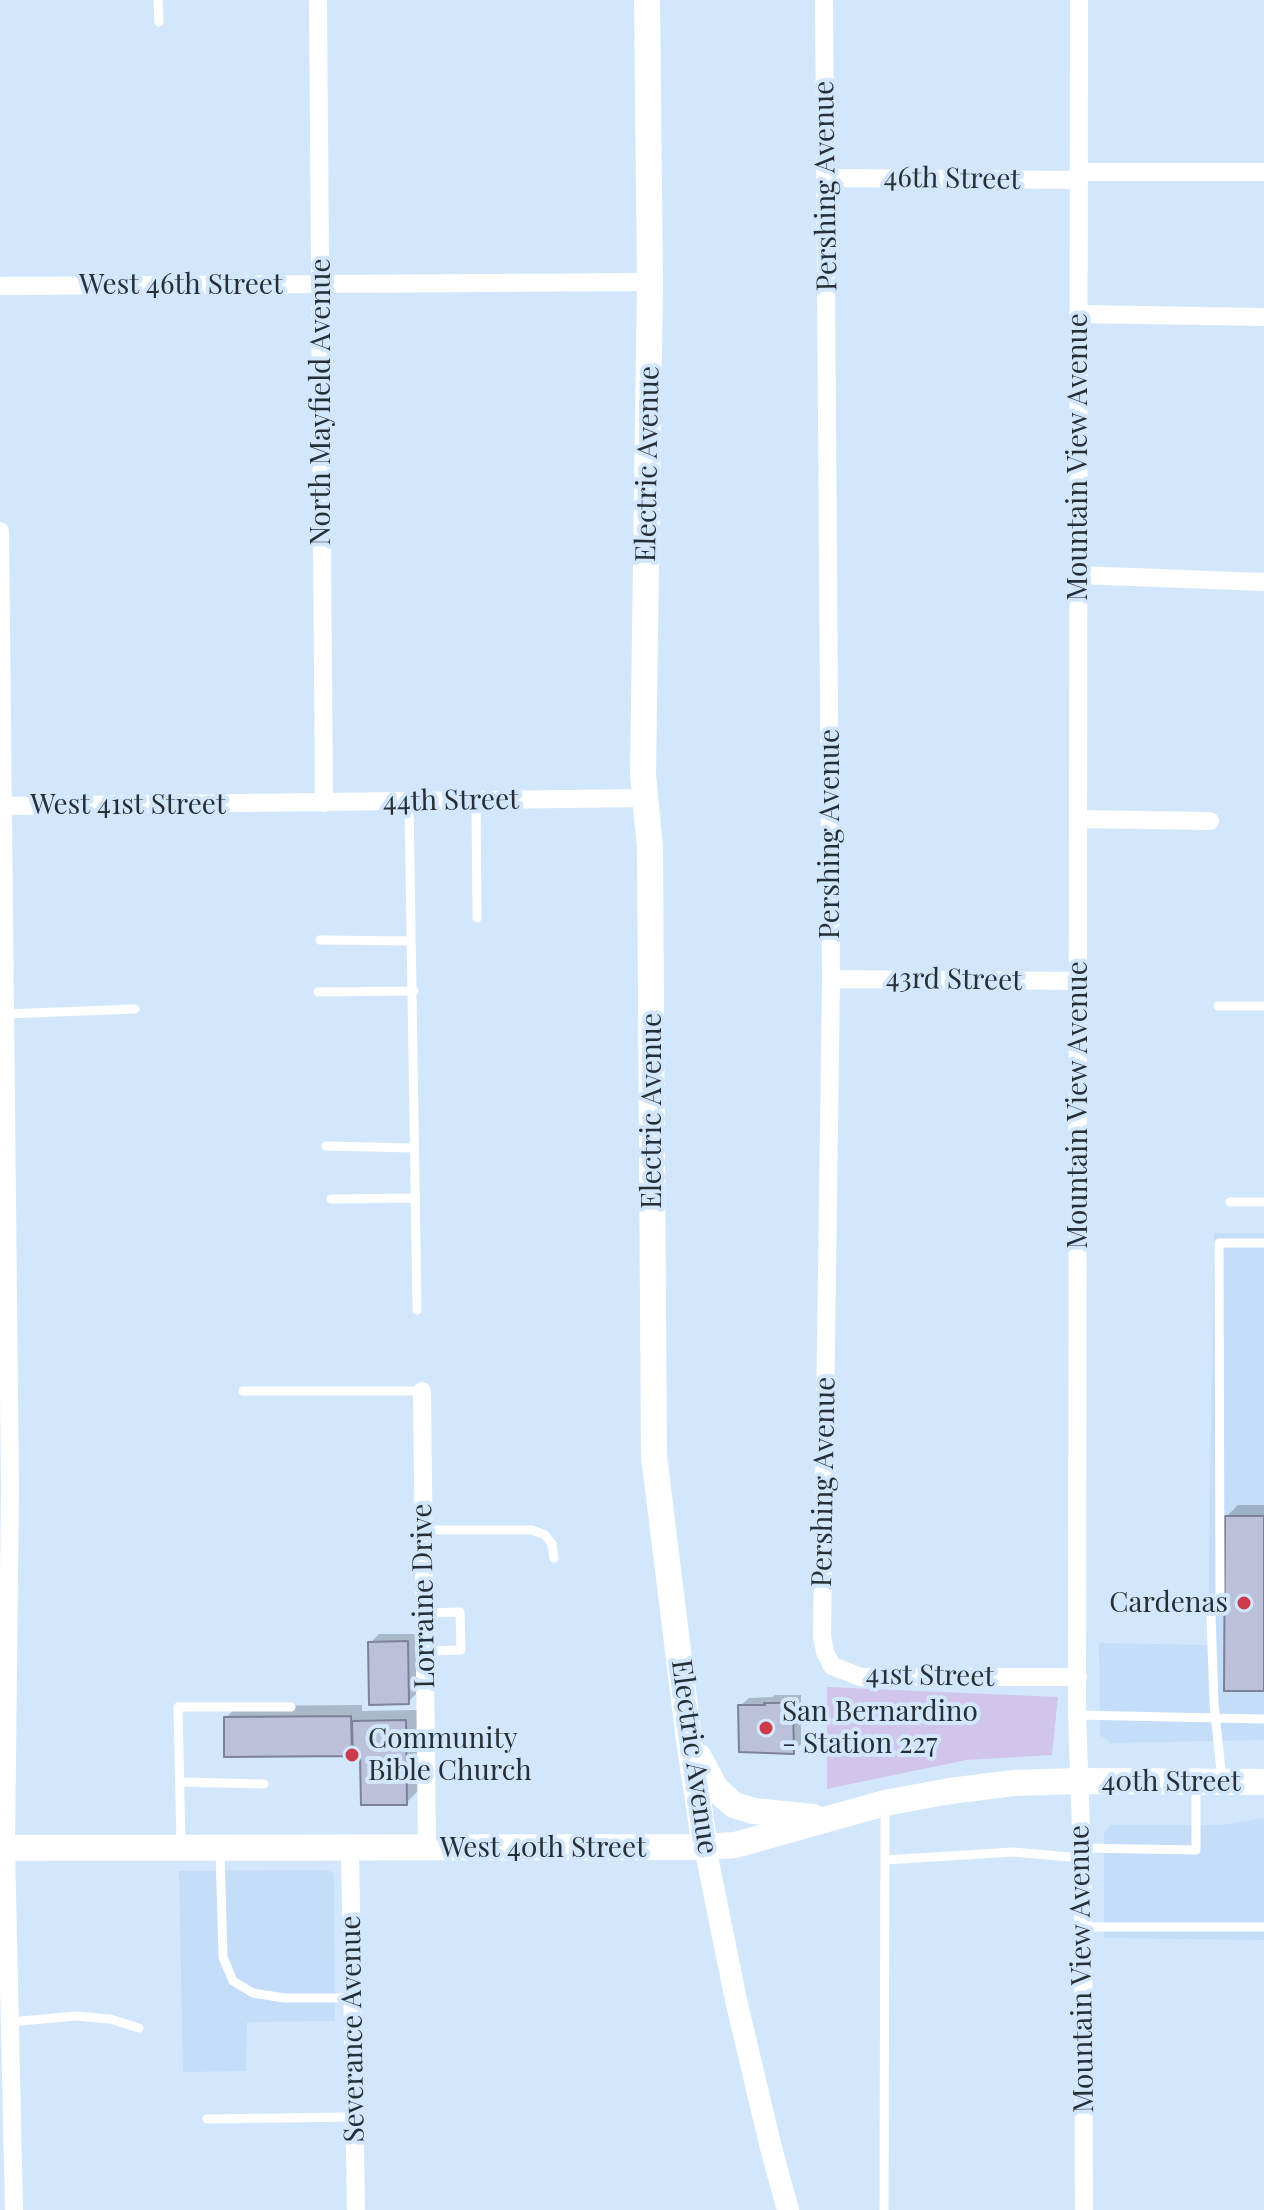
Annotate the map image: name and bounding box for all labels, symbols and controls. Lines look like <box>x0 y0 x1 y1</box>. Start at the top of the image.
street label: Pershing Avenue <box>807 80 845 292</box>
street label: 46th Street <box>883 161 1021 197</box>
street label: North Mayfield Avenue <box>304 258 338 546</box>
street label: West 46th Street <box>79 268 283 302</box>
street label: Mountain View Avenue <box>1061 313 1095 601</box>
street label: Electric Avenue <box>629 366 667 562</box>
street label: Pershing Avenue <box>813 729 847 939</box>
street label: 44th Street <box>383 783 519 819</box>
street label: West 41st Street <box>30 788 226 822</box>
street label: Mountain View Avenue <box>1061 961 1095 1249</box>
street label: 43rd Street <box>886 962 1022 998</box>
street label: Electric Avenue <box>635 1013 669 1209</box>
street label: Pershing Avenue <box>805 1376 843 1588</box>
street label: Lorraine Drive <box>406 1503 442 1689</box>
place label: Cardenas <box>1109 1586 1228 1620</box>
marker: Cardenas <box>1235 1594 1253 1612</box>
street label: Electric Avenue <box>664 1658 724 1856</box>
street label: 41st Street <box>865 1658 995 1694</box>
place label: San Bernardino - Station 227 <box>782 1695 978 1761</box>
marker: San Bernardino - Station 227 <box>757 1719 775 1737</box>
place label: Community Bible Church <box>368 1722 532 1788</box>
marker: Community Bible Church <box>343 1746 361 1764</box>
street label: 40th Street <box>1101 1765 1241 1799</box>
street label: Mountain View Avenue <box>1063 1825 1101 2113</box>
street label: West 40th Street <box>440 1831 646 1865</box>
street label: Severance Avenue <box>334 1915 372 2143</box>

